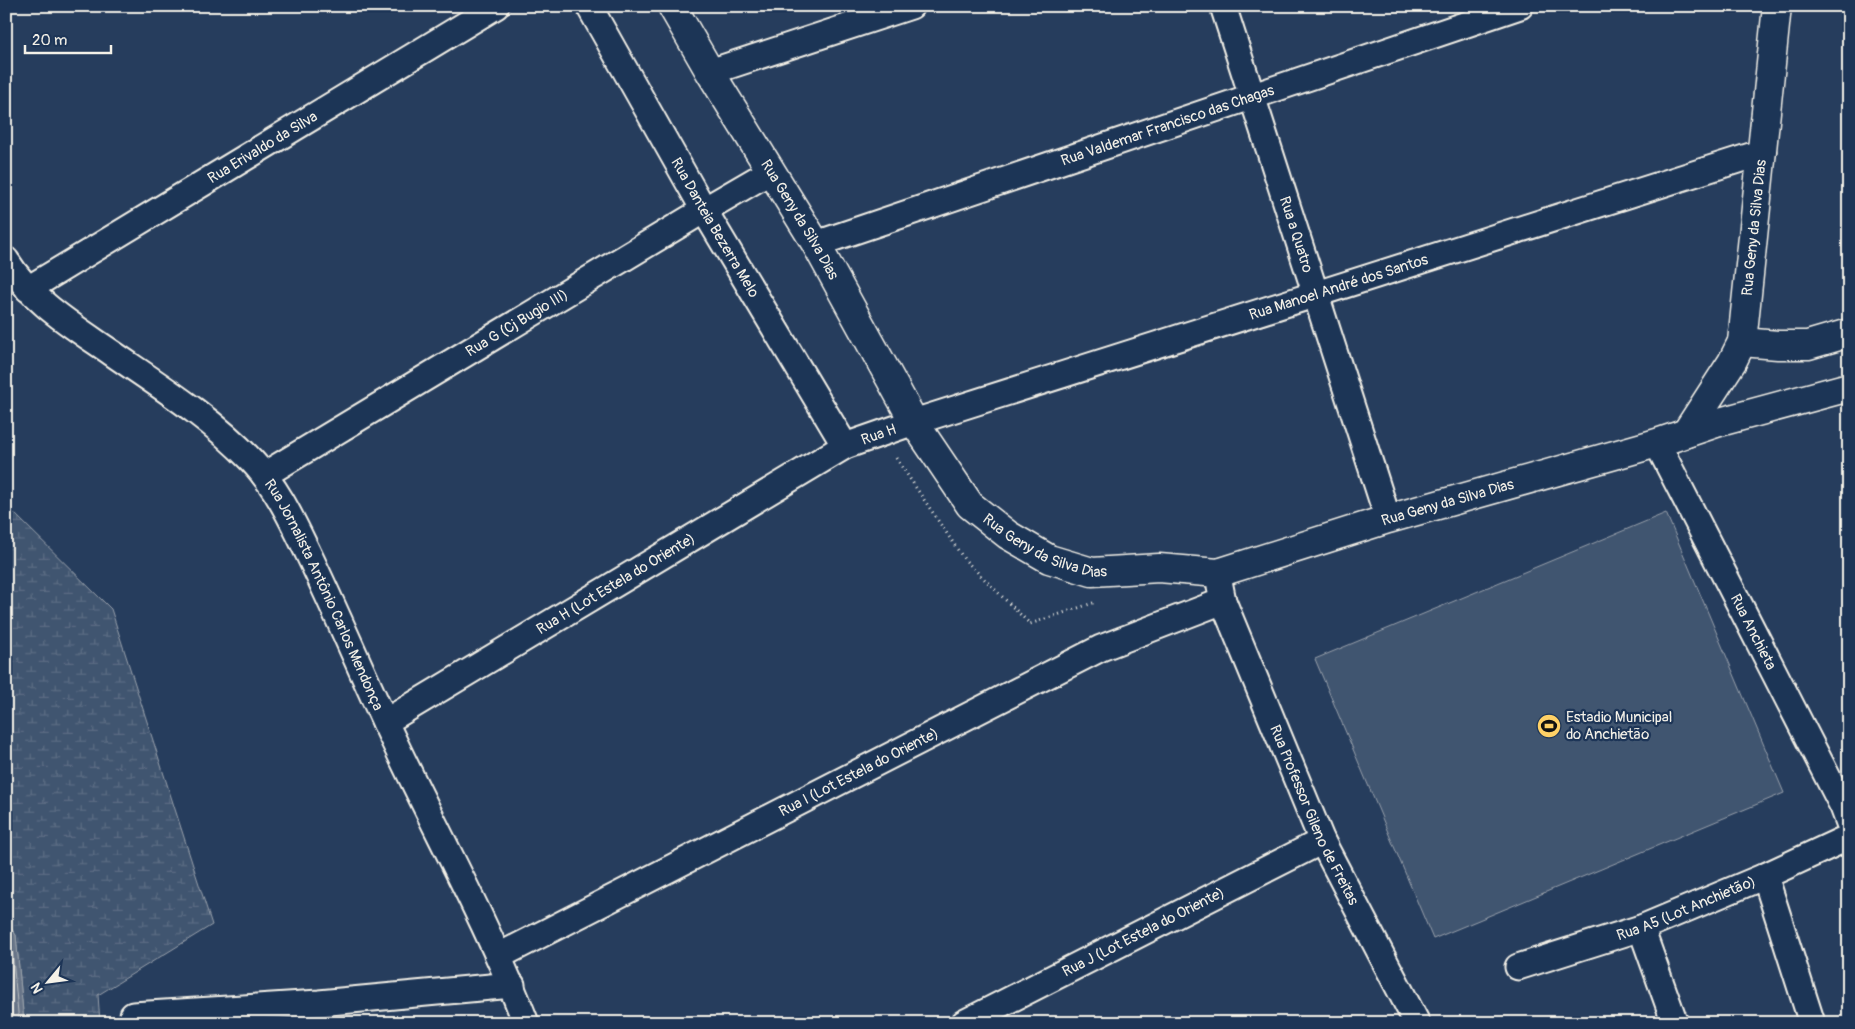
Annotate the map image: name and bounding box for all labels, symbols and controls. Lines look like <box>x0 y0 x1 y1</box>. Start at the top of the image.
scale bar <box>25 22 111 54</box>
text: 20 m <box>32 31 67 50</box>
street label: Rua Valdemar Francisco das Chagas <box>1058 81 1277 171</box>
street label: Rua Erivaldo da Silva <box>204 107 321 188</box>
street label: Rua Danteia Bezerra Melo <box>666 154 763 301</box>
street label: Rua Geny da Silva Dias <box>756 156 843 283</box>
street label: Rua Geny da Silva Dias <box>1738 158 1771 297</box>
street label: Rua a Quatro <box>1275 194 1317 275</box>
street label: Rua Manoel André dos Santos <box>1247 250 1431 325</box>
street label: Rua G (Cj Bugio III) <box>462 285 572 361</box>
street label: Rua H <box>859 420 899 450</box>
street label: Rua Jornalista Antônio Carlos Mendonça <box>260 475 387 714</box>
street label: Rua Geny da Silva Dias <box>1379 475 1516 530</box>
street label: Rua Geny da Silva Dias <box>979 510 1108 582</box>
street label: Rua H (Lot Estela do Oriente) <box>533 529 699 639</box>
street label: Rua Anchieta <box>1726 591 1780 673</box>
place label: Estadio Municipal do Anchietão <box>1566 708 1672 744</box>
sports icon: Estadio Municipal do Anchietão <box>1536 713 1562 739</box>
street label: Rua Professor Gileno de Freitas <box>1265 722 1363 909</box>
street label: Rua I (Lot Estela do Oriente) <box>776 724 942 821</box>
street label: Rua A5 (Lot Anchietão) <box>1614 872 1759 945</box>
street label: Rua J (Lot Estela do Oriente) <box>1059 883 1228 982</box>
north arrow <box>22 956 72 1006</box>
text: N <box>27 980 47 996</box>

